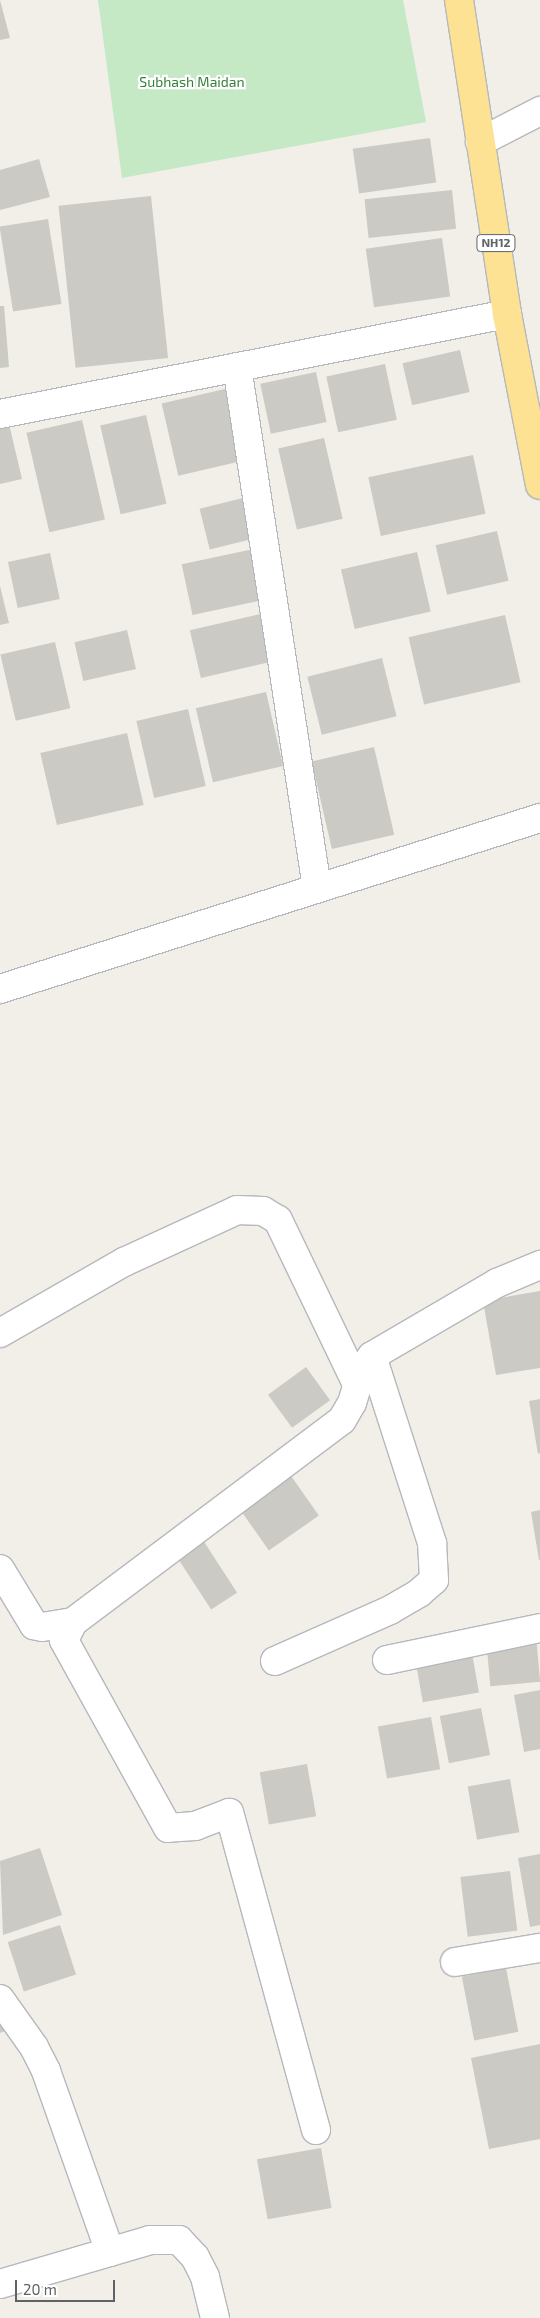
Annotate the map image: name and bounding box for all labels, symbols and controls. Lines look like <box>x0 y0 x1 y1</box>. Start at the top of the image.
park label: Subhash Maidan <box>139 74 245 90</box>
road number: NH12 <box>476 234 516 252</box>
scale bar <box>18 2270 118 2302</box>
text: 20 m <box>23 2280 57 2298</box>

